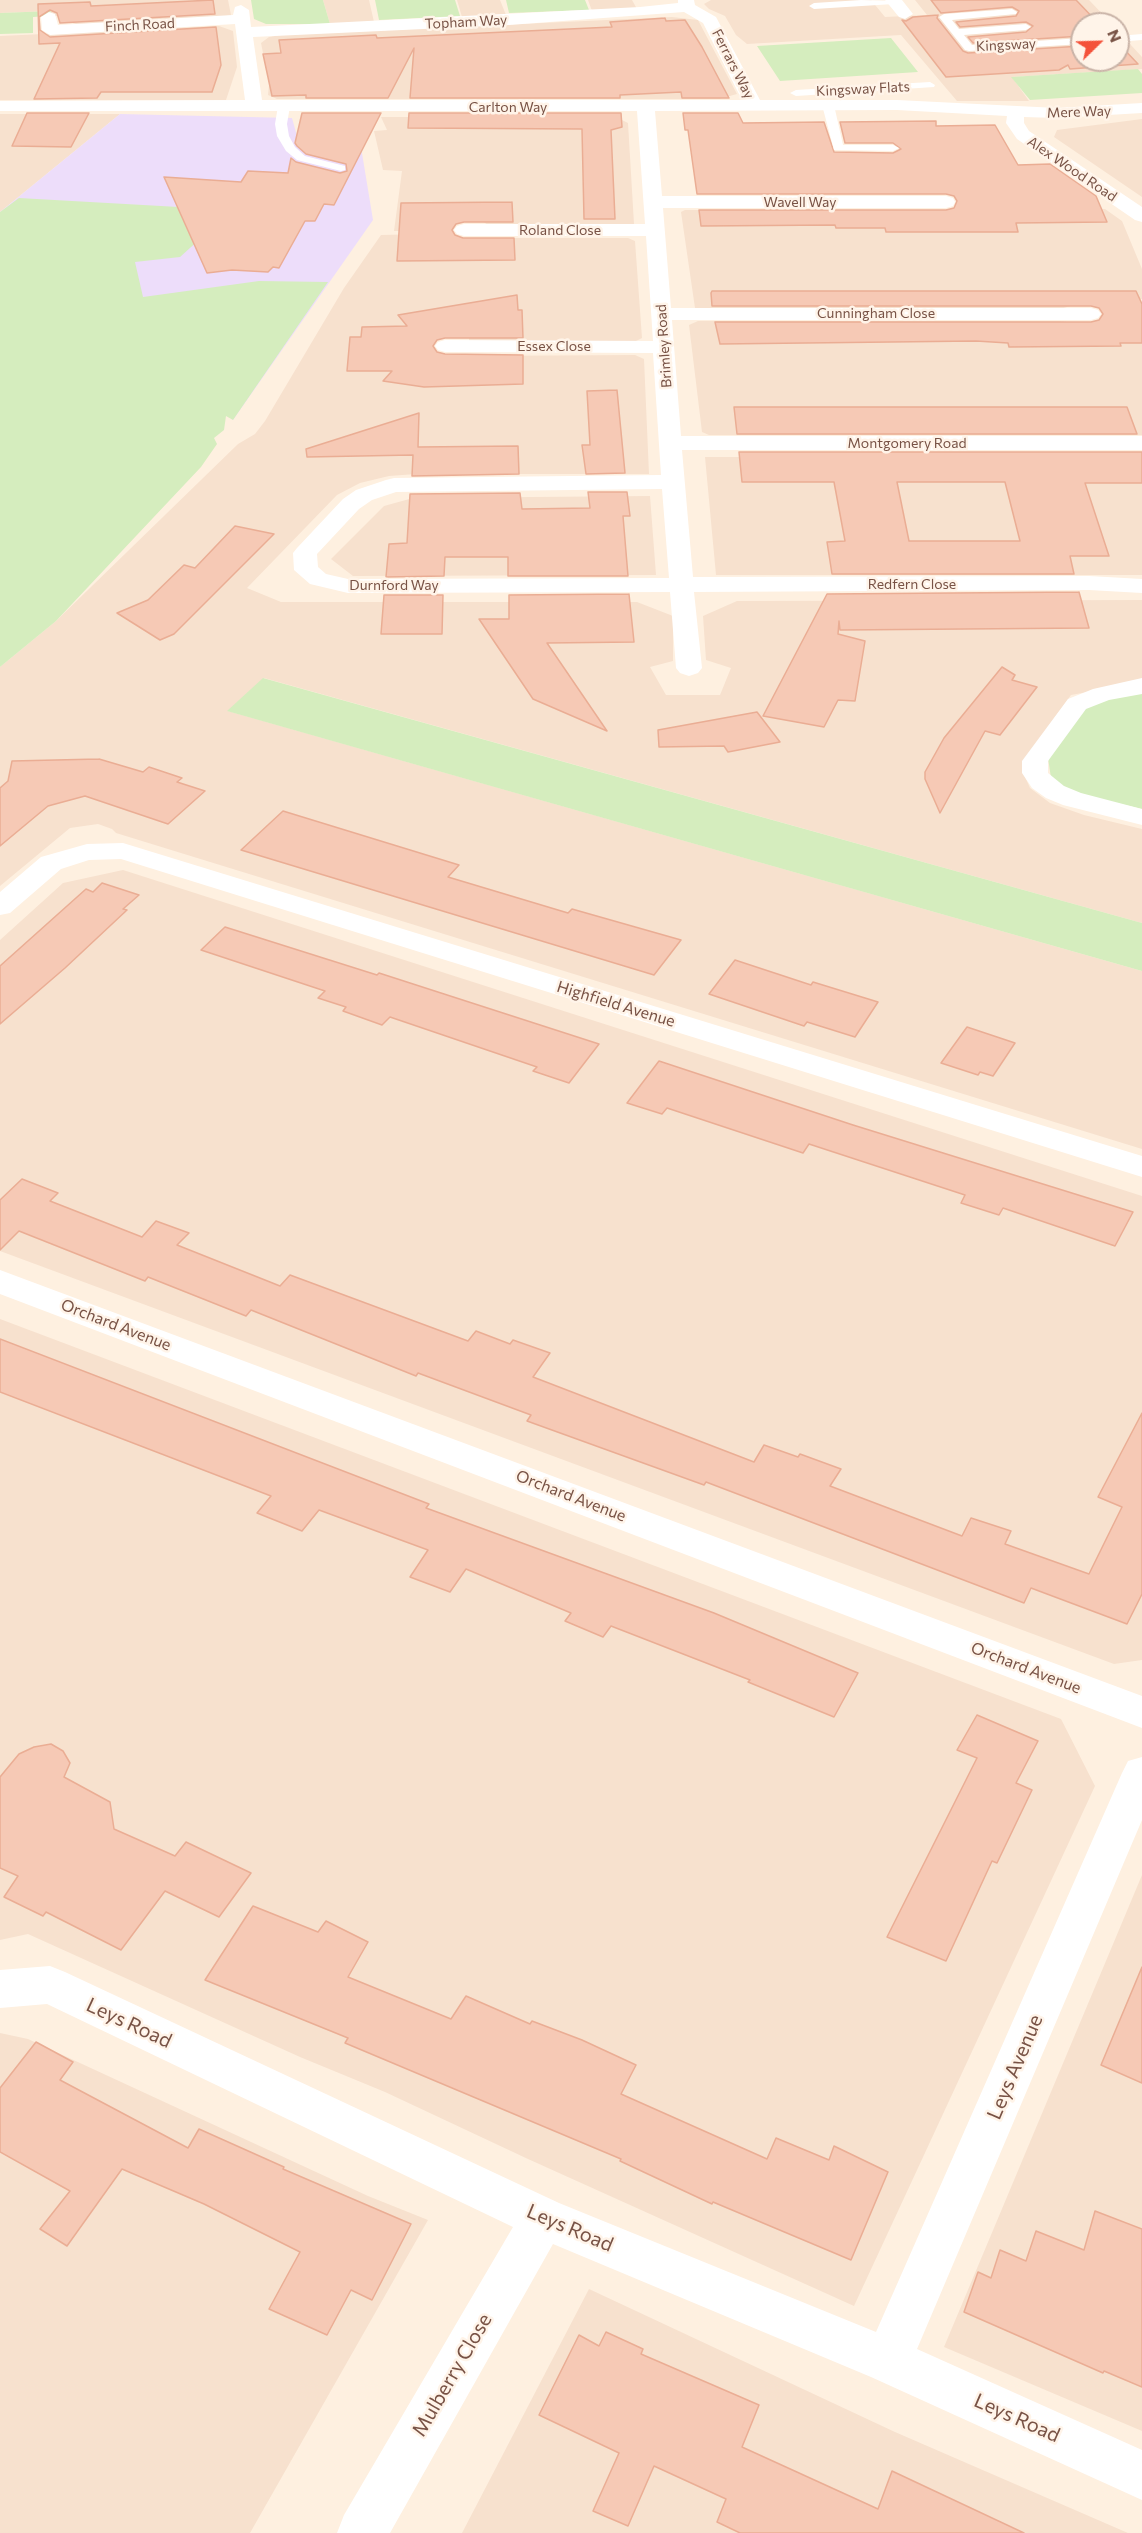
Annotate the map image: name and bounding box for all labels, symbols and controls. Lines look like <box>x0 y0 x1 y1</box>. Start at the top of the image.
street label: Topham Way <box>424 11 508 33</box>
north arrow <box>1070 12 1130 72</box>
street label: Finch Road <box>105 15 175 35</box>
street label: Ferrars Way <box>708 26 758 102</box>
text: N <box>1104 26 1126 45</box>
street label: Kingsway <box>975 35 1037 55</box>
street label: Kingsway Flats <box>816 78 910 100</box>
street label: Carlton Way <box>469 99 547 115</box>
street label: Mere Way <box>1047 102 1111 122</box>
street label: Alex Wood Road <box>1024 133 1120 205</box>
street label: Wavell Way <box>764 194 836 210</box>
street label: Roland Close <box>519 222 601 238</box>
street label: Brimley Road <box>653 304 675 388</box>
street label: Cunningham Close <box>817 305 935 321</box>
street label: Essex Close <box>517 338 591 354</box>
street label: Montgomery Road <box>847 435 967 451</box>
street label: Redfern Close <box>868 576 956 592</box>
street label: Durnford Way <box>349 577 439 593</box>
street label: Highfield Avenue <box>555 977 677 1031</box>
street label: Orchard Avenue <box>58 1295 174 1355</box>
street label: Orchard Avenue <box>513 1466 629 1526</box>
street label: Orchard Avenue <box>968 1638 1084 1698</box>
street label: Leys Road <box>82 1993 176 2053</box>
street label: Leys Avenue <box>982 2011 1048 2123</box>
street label: Leys Road <box>523 2199 617 2257</box>
street label: Mulberry Close <box>407 2309 497 2441</box>
street label: Leys Road <box>970 2388 1064 2448</box>

